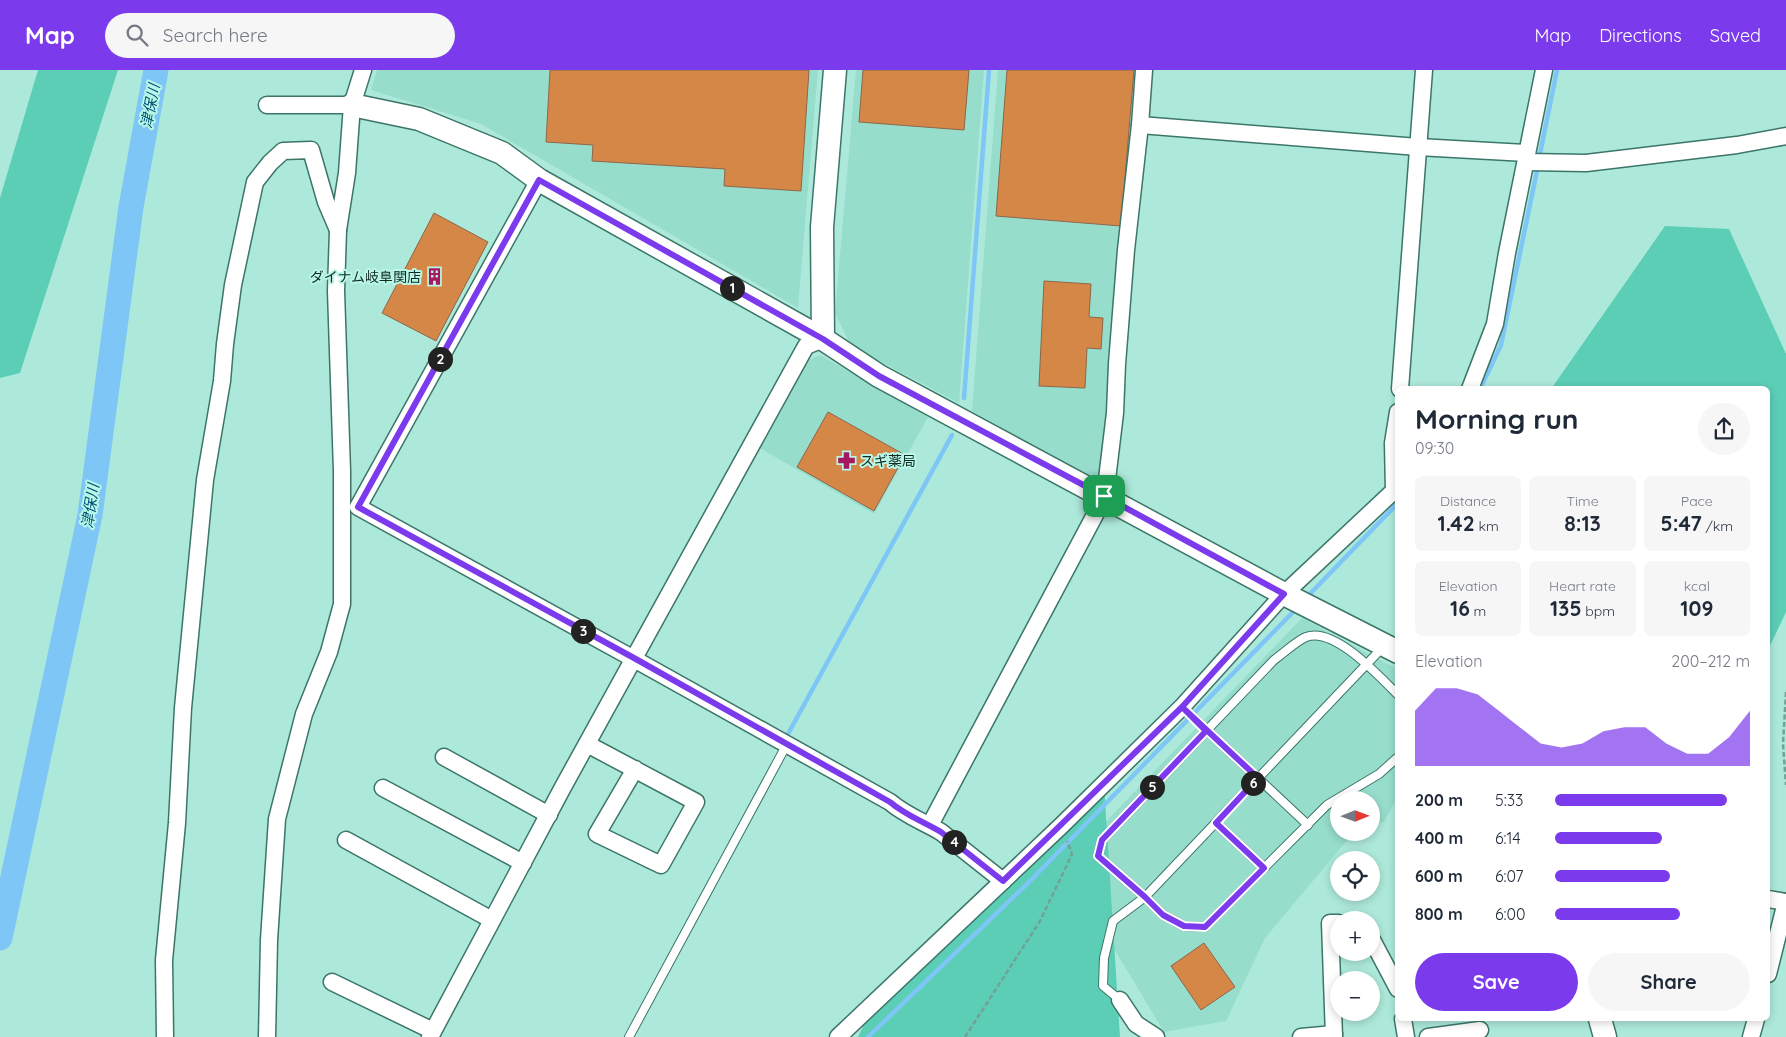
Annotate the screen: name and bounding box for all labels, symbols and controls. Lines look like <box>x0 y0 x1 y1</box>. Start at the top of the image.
search box <box>105 13 455 58</box>
text: Map <box>25 20 75 50</box>
icon: search <box>123 21 151 49</box>
text: Search here <box>163 23 268 47</box>
text: Map <box>1534 24 1571 47</box>
text: Directions <box>1599 24 1682 47</box>
text: Saved <box>1710 24 1761 47</box>
water label: 津保川 <box>136 80 164 130</box>
building icon: ダイナム岐阜関店 <box>425 267 445 287</box>
place label: ダイナム岐阜関店 <box>310 268 421 286</box>
pin: 1 <box>720 276 744 300</box>
text: 1 <box>730 279 735 297</box>
pin: 2 <box>428 346 452 372</box>
text: 2 <box>437 350 444 368</box>
text: Morning run <box>1415 401 1579 436</box>
button: share <box>1698 403 1750 455</box>
text: 09:30 <box>1415 438 1454 458</box>
pharmacy icon: スギ薬局 <box>836 451 856 471</box>
place label: スギ薬局 <box>860 452 916 470</box>
pin <box>1083 475 1125 517</box>
water label: 津保川 <box>77 480 103 530</box>
icon: arrive <box>1090 482 1118 510</box>
text: Distance <box>1440 492 1496 510</box>
text: Time <box>1566 492 1599 510</box>
text: Pace <box>1681 492 1713 510</box>
text: 1.42 <box>1438 510 1475 536</box>
text: 8:13 <box>1564 510 1601 536</box>
text: 5:47 <box>1661 510 1702 536</box>
text: km <box>1475 517 1499 535</box>
text: /km <box>1702 517 1733 535</box>
text: Elevation <box>1439 577 1498 595</box>
text: Heart rate <box>1549 577 1616 595</box>
text: kcal <box>1684 577 1710 595</box>
text: 16 <box>1450 595 1470 621</box>
text: 135 <box>1550 595 1581 621</box>
text: 109 <box>1680 595 1713 621</box>
text: m <box>1470 602 1486 620</box>
text: bpm <box>1581 602 1615 620</box>
pin: 3 <box>570 618 596 644</box>
text: 3 <box>580 622 587 640</box>
text: Elevation <box>1415 651 1482 671</box>
text: 200–212 m <box>1671 651 1750 671</box>
pin: 6 <box>1240 770 1266 796</box>
pin: 5 <box>1140 774 1164 800</box>
text: 6 <box>1250 774 1257 792</box>
text: 5 <box>1148 778 1157 796</box>
text: 200 m <box>1415 790 1463 810</box>
text: 5:33 <box>1495 790 1523 810</box>
north arrow <box>1330 791 1380 841</box>
map controls <box>1330 791 1380 1021</box>
text: 400 m <box>1415 828 1463 848</box>
text: 6:14 <box>1495 828 1521 848</box>
pin: 4 <box>942 830 966 854</box>
text: 4 <box>950 833 959 851</box>
button: locate <box>1330 851 1380 901</box>
text: 600 m <box>1415 866 1463 886</box>
text: 6:07 <box>1495 866 1523 886</box>
text: 800 m <box>1415 904 1463 924</box>
text: 6:00 <box>1495 904 1526 924</box>
button: + <box>1330 911 1380 961</box>
button: Save <box>1415 953 1578 1011</box>
button: Share <box>1588 953 1750 1011</box>
button: − <box>1330 971 1380 1021</box>

